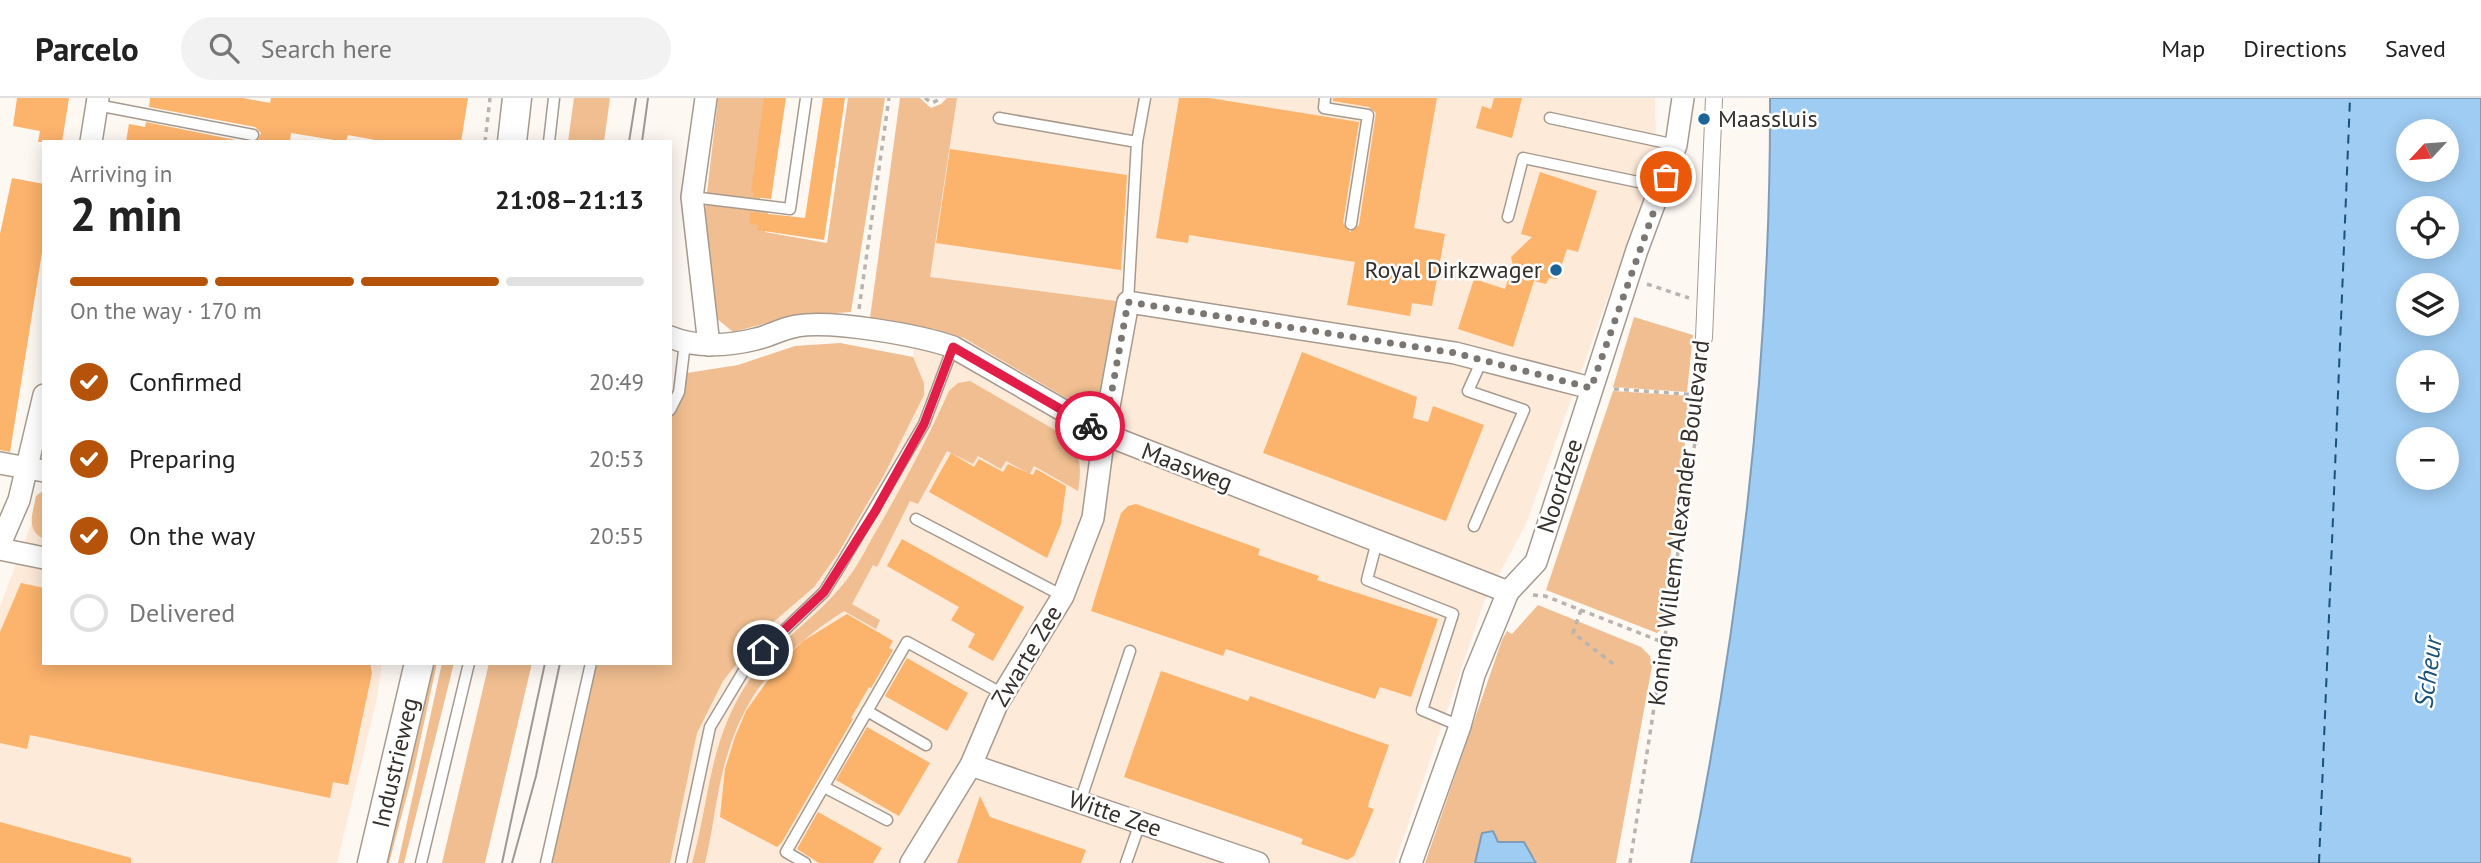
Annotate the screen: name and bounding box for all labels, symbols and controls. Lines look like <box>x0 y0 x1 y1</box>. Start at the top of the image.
search box <box>181 17 671 80</box>
text: Parcelo <box>35 27 139 70</box>
icon: search <box>205 29 243 67</box>
text: Search here <box>261 32 392 65</box>
text: Map <box>2161 33 2205 64</box>
text: Directions <box>2243 33 2347 64</box>
text: Saved <box>2385 33 2446 64</box>
place label: Maassluis <box>1718 103 1817 134</box>
marker: Maassluis <box>1696 111 1712 127</box>
north arrow <box>2396 119 2459 182</box>
map controls <box>2396 119 2459 490</box>
pin <box>1636 147 1696 207</box>
icon: bag <box>1647 158 1685 196</box>
text: Arriving in <box>70 159 172 188</box>
text: 21:08–21:13 <box>495 183 644 216</box>
text: 2 min <box>70 184 182 244</box>
button: locate <box>2396 196 2459 259</box>
place label: Royal Dirkzwager <box>1364 254 1542 285</box>
marker: Royal Dirkzwager <box>1548 262 1564 278</box>
button: layers <box>2396 273 2459 336</box>
text: On the way · 170 m <box>70 296 262 325</box>
street label: Koning Willem Alexander Boulevard <box>1641 338 1716 708</box>
button: + <box>2396 350 2459 413</box>
icon: check <box>70 363 108 401</box>
text: Confirmed <box>129 365 242 398</box>
text: 20:49 <box>589 367 644 396</box>
courier <box>1055 391 1125 461</box>
icon: bike <box>1071 407 1109 445</box>
button: − <box>2396 427 2459 490</box>
street label: Maasweg <box>1137 435 1237 498</box>
street label: Noordzee <box>1530 435 1589 537</box>
icon: check <box>70 440 108 478</box>
text: Preparing <box>129 442 236 475</box>
text: 20:53 <box>589 444 644 473</box>
icon: check <box>70 517 108 555</box>
text: On the way <box>129 519 255 552</box>
text: 20:55 <box>589 521 644 550</box>
text: Delivered <box>129 596 235 629</box>
street label: Zwarte Zee <box>984 599 1069 712</box>
pin <box>733 620 793 680</box>
icon: home <box>744 631 782 669</box>
water label: Scheur <box>2406 633 2449 710</box>
street label: Industrieweg <box>365 694 425 831</box>
street label: Witte Zee <box>1065 783 1166 844</box>

